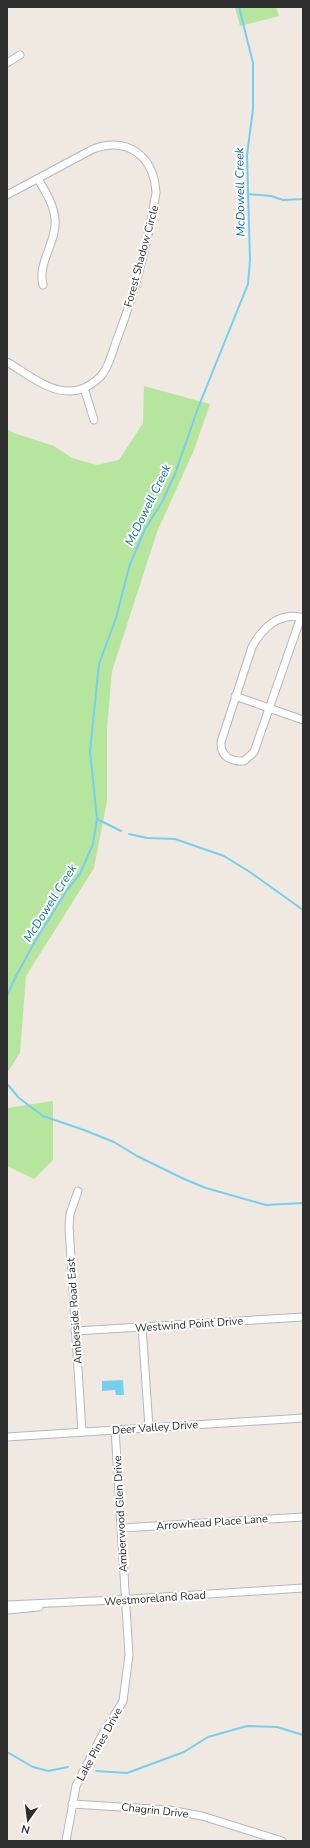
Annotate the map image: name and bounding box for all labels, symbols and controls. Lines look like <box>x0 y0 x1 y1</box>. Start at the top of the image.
water label: McDowell Creek <box>231 146 249 237</box>
street label: Forest Shadow Circle <box>121 203 162 309</box>
water label: McDowell Creek <box>121 461 175 548</box>
water label: McDowell Creek <box>20 860 81 945</box>
street label: Amberside Road East <box>63 1257 86 1364</box>
street label: Westwind Point Drive <box>135 1313 244 1336</box>
street label: Deer Valley Drive <box>112 1417 199 1438</box>
street label: Amberwood Glen Drive <box>110 1455 131 1573</box>
street label: Arrowhead Place Lane <box>156 1511 269 1534</box>
street label: Westmoreland Road <box>104 1587 206 1610</box>
street label: Lake Pines Drive <box>73 1705 126 1784</box>
north arrow <box>8 1800 48 1840</box>
street label: Chagrin Drive <box>121 1800 189 1822</box>
text: N <box>20 1821 32 1837</box>

